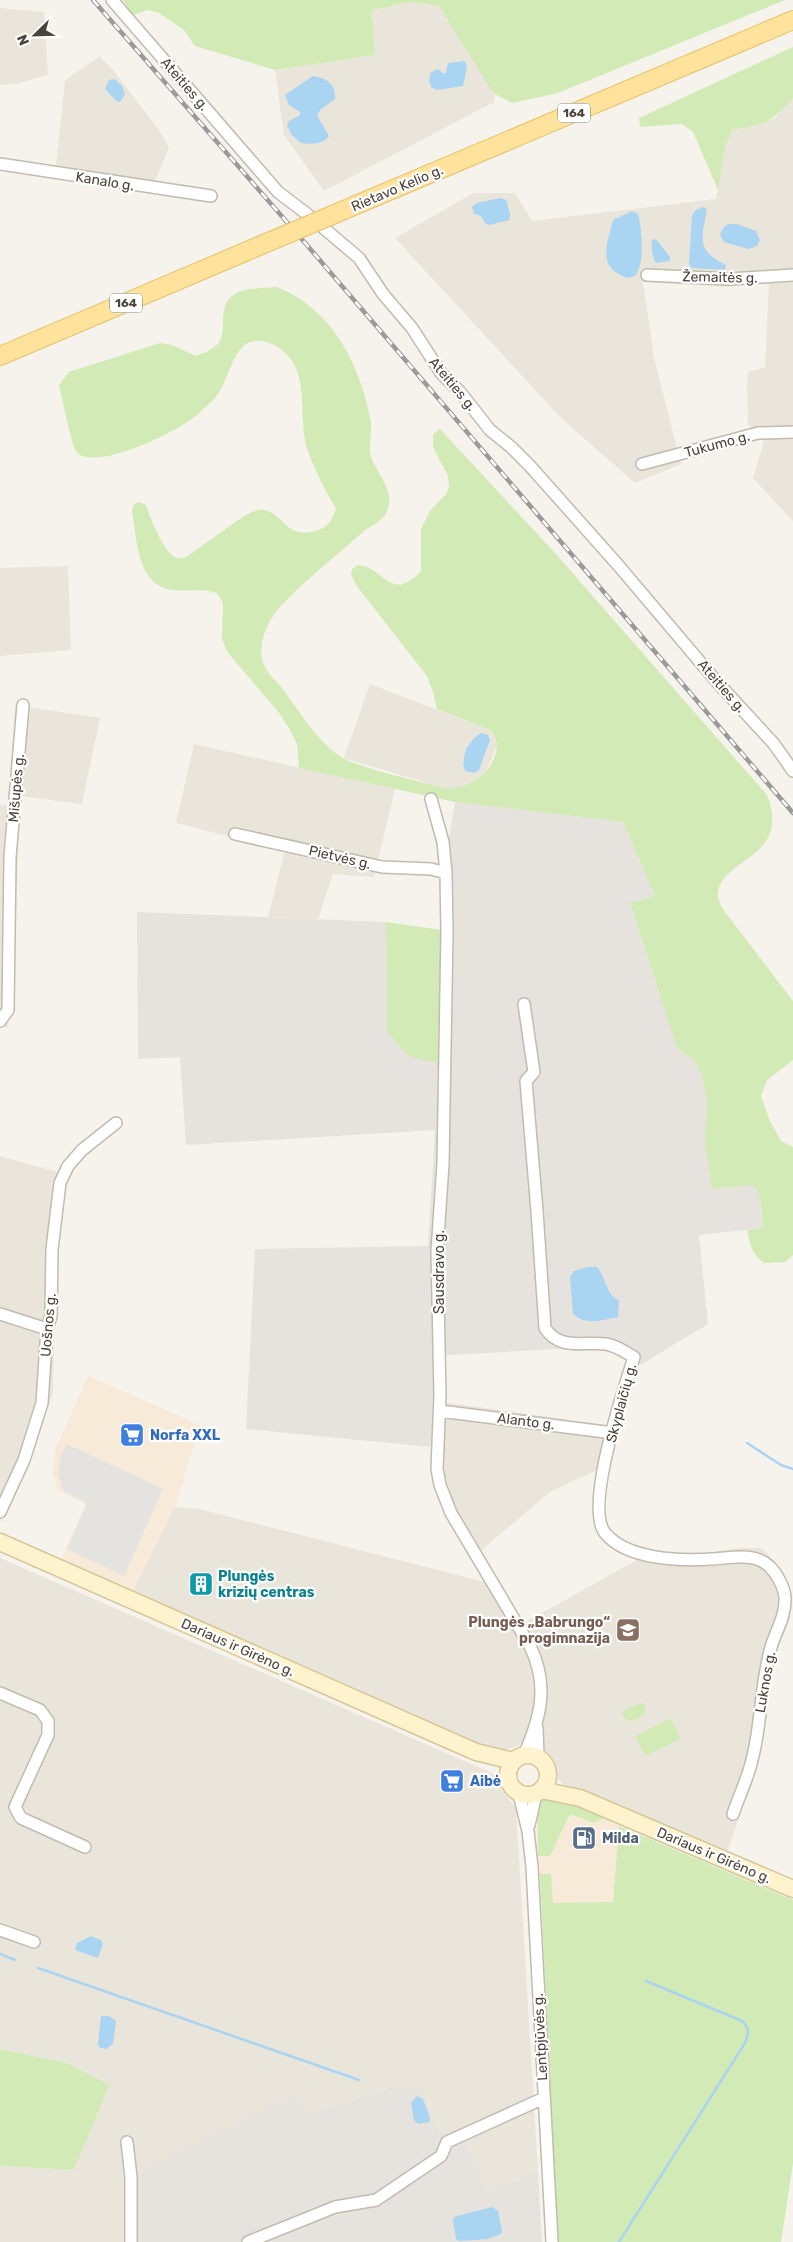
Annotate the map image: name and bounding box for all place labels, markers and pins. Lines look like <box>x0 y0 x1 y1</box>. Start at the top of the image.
supermarket icon: Norfa XXL <box>119 1422 145 1448</box>
place label: Norfa XXL <box>150 1427 221 1444</box>
place label: Plungės krizių centras <box>218 1568 315 1601</box>
building icon: Plungės krizių centras <box>188 1571 214 1597</box>
place label: Plungės „Babrungo“ progimnazija <box>468 1614 610 1647</box>
school or university icon: Plungės „Babrungo“ progimnazija <box>615 1617 641 1643</box>
supermarket icon: Aibė <box>439 1768 465 1794</box>
place label: Aibė <box>470 1773 501 1790</box>
fuel station icon: Milda <box>571 1825 597 1851</box>
place label: Milda <box>602 1830 639 1847</box>

